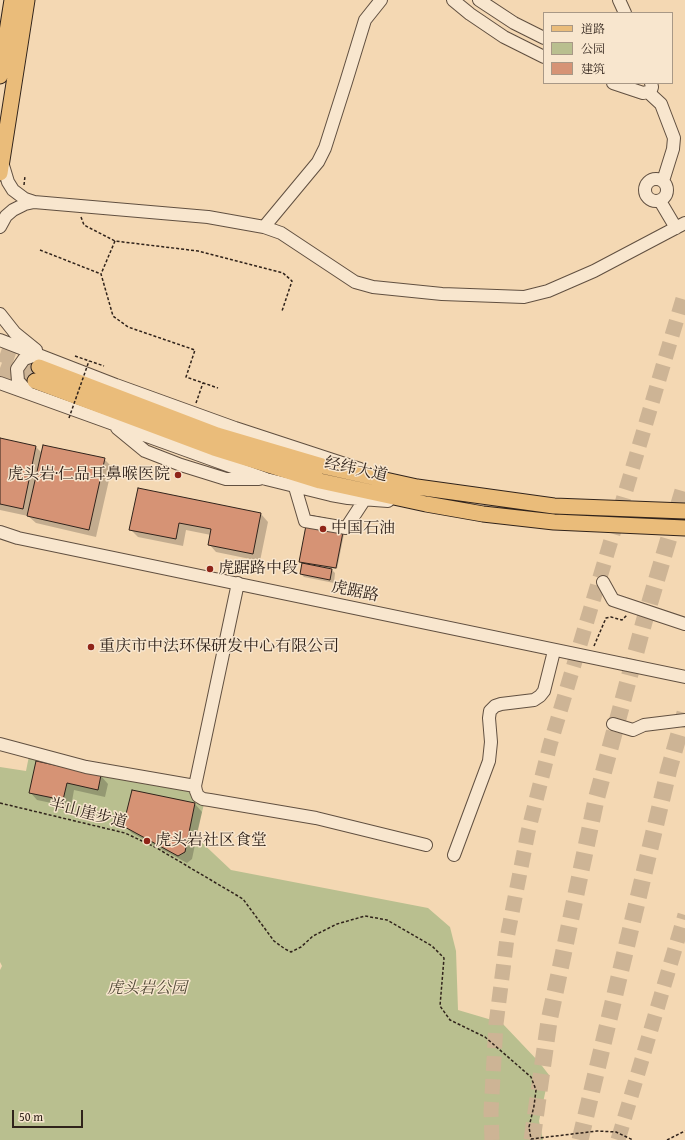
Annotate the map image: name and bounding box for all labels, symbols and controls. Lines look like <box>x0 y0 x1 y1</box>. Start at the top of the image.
legend <box>543 12 673 84</box>
text: 道路 <box>581 20 605 37</box>
text: 公园 <box>581 40 605 57</box>
text: 建筑 <box>581 60 605 77</box>
street label: 经纬大道 <box>323 454 389 486</box>
place label: 虎头岩‧仁品耳鼻喉医院 <box>7 465 170 485</box>
marker: 虎头岩‧仁品耳鼻喉医院 <box>173 470 183 480</box>
place label: 中国石油 <box>331 519 395 539</box>
marker: 中国石油 <box>318 524 328 534</box>
place label: 虎踞路中段 <box>218 559 298 579</box>
marker: 虎踞路中段 <box>205 564 215 574</box>
street label: 虎踞路 <box>330 578 380 606</box>
place label: 重庆市中法环保研发中心有限公司 <box>99 637 339 657</box>
marker: 重庆市中法环保研发中心有限公司 <box>86 642 96 652</box>
street label: 半山崖步道 <box>47 795 129 833</box>
place label: 虎头岩社区食堂 <box>155 831 267 851</box>
marker: 虎头岩社区食堂 <box>142 836 152 846</box>
park label: 虎头岩公园 <box>107 979 187 999</box>
scale bar <box>14 1102 85 1128</box>
text: 50 m <box>19 1108 43 1125</box>

